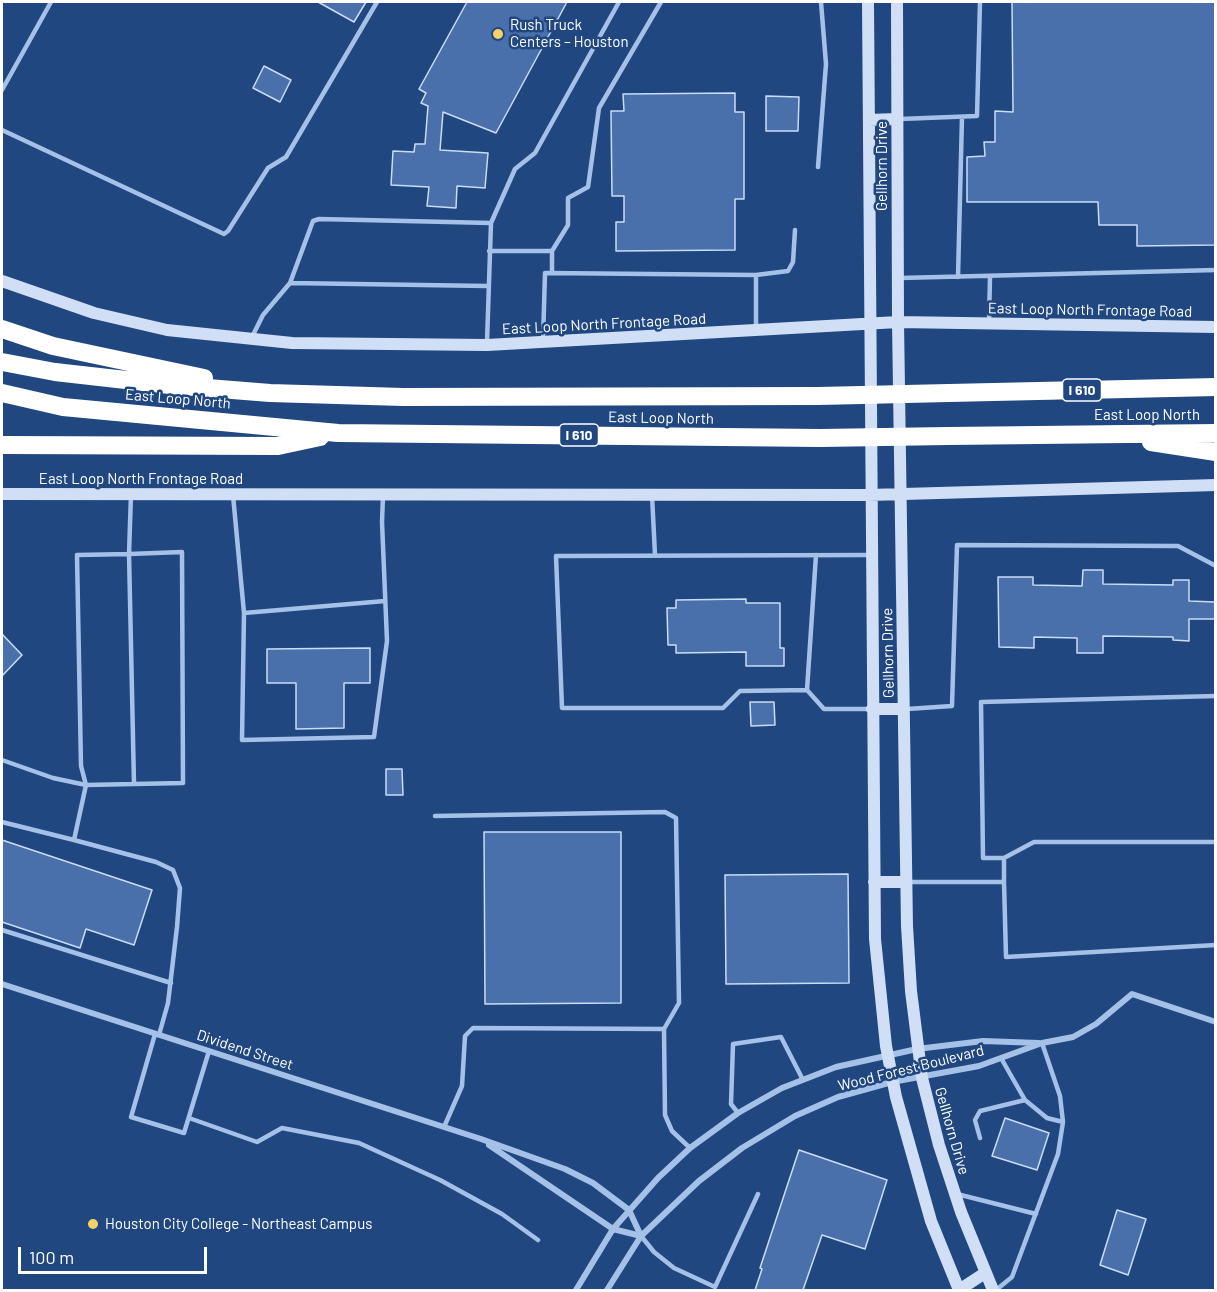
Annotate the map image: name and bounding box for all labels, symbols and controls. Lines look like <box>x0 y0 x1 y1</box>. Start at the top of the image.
place label: Rush Truck Centers – Houston <box>510 16 628 51</box>
marker: Rush Truck Centers – Houston <box>491 27 505 41</box>
street label: Gellhorn Drive <box>873 121 891 211</box>
street label: East Loop North Frontage Road <box>988 299 1192 321</box>
street label: East Loop North Frontage Road <box>501 310 707 338</box>
road number: I 610 <box>1062 379 1102 401</box>
street label: East Loop North <box>124 385 232 413</box>
street label: East Loop North <box>1094 406 1200 424</box>
street label: East Loop North <box>608 408 714 428</box>
road number: I 610 <box>560 424 598 446</box>
street label: East Loop North Frontage Road <box>39 470 243 488</box>
street label: Gellhorn Drive <box>878 608 898 698</box>
street label: Dividend Street <box>194 1026 296 1074</box>
street label: Wood Forest Boulevard <box>836 1041 986 1095</box>
street label: Gellhorn Drive <box>931 1085 973 1177</box>
place label: Houston City College - Northeast Campus <box>105 1215 372 1233</box>
marker: Houston City College - Northeast Campus <box>86 1217 100 1231</box>
scale bar <box>21 1235 210 1273</box>
text: 100 m <box>29 1246 74 1268</box>

